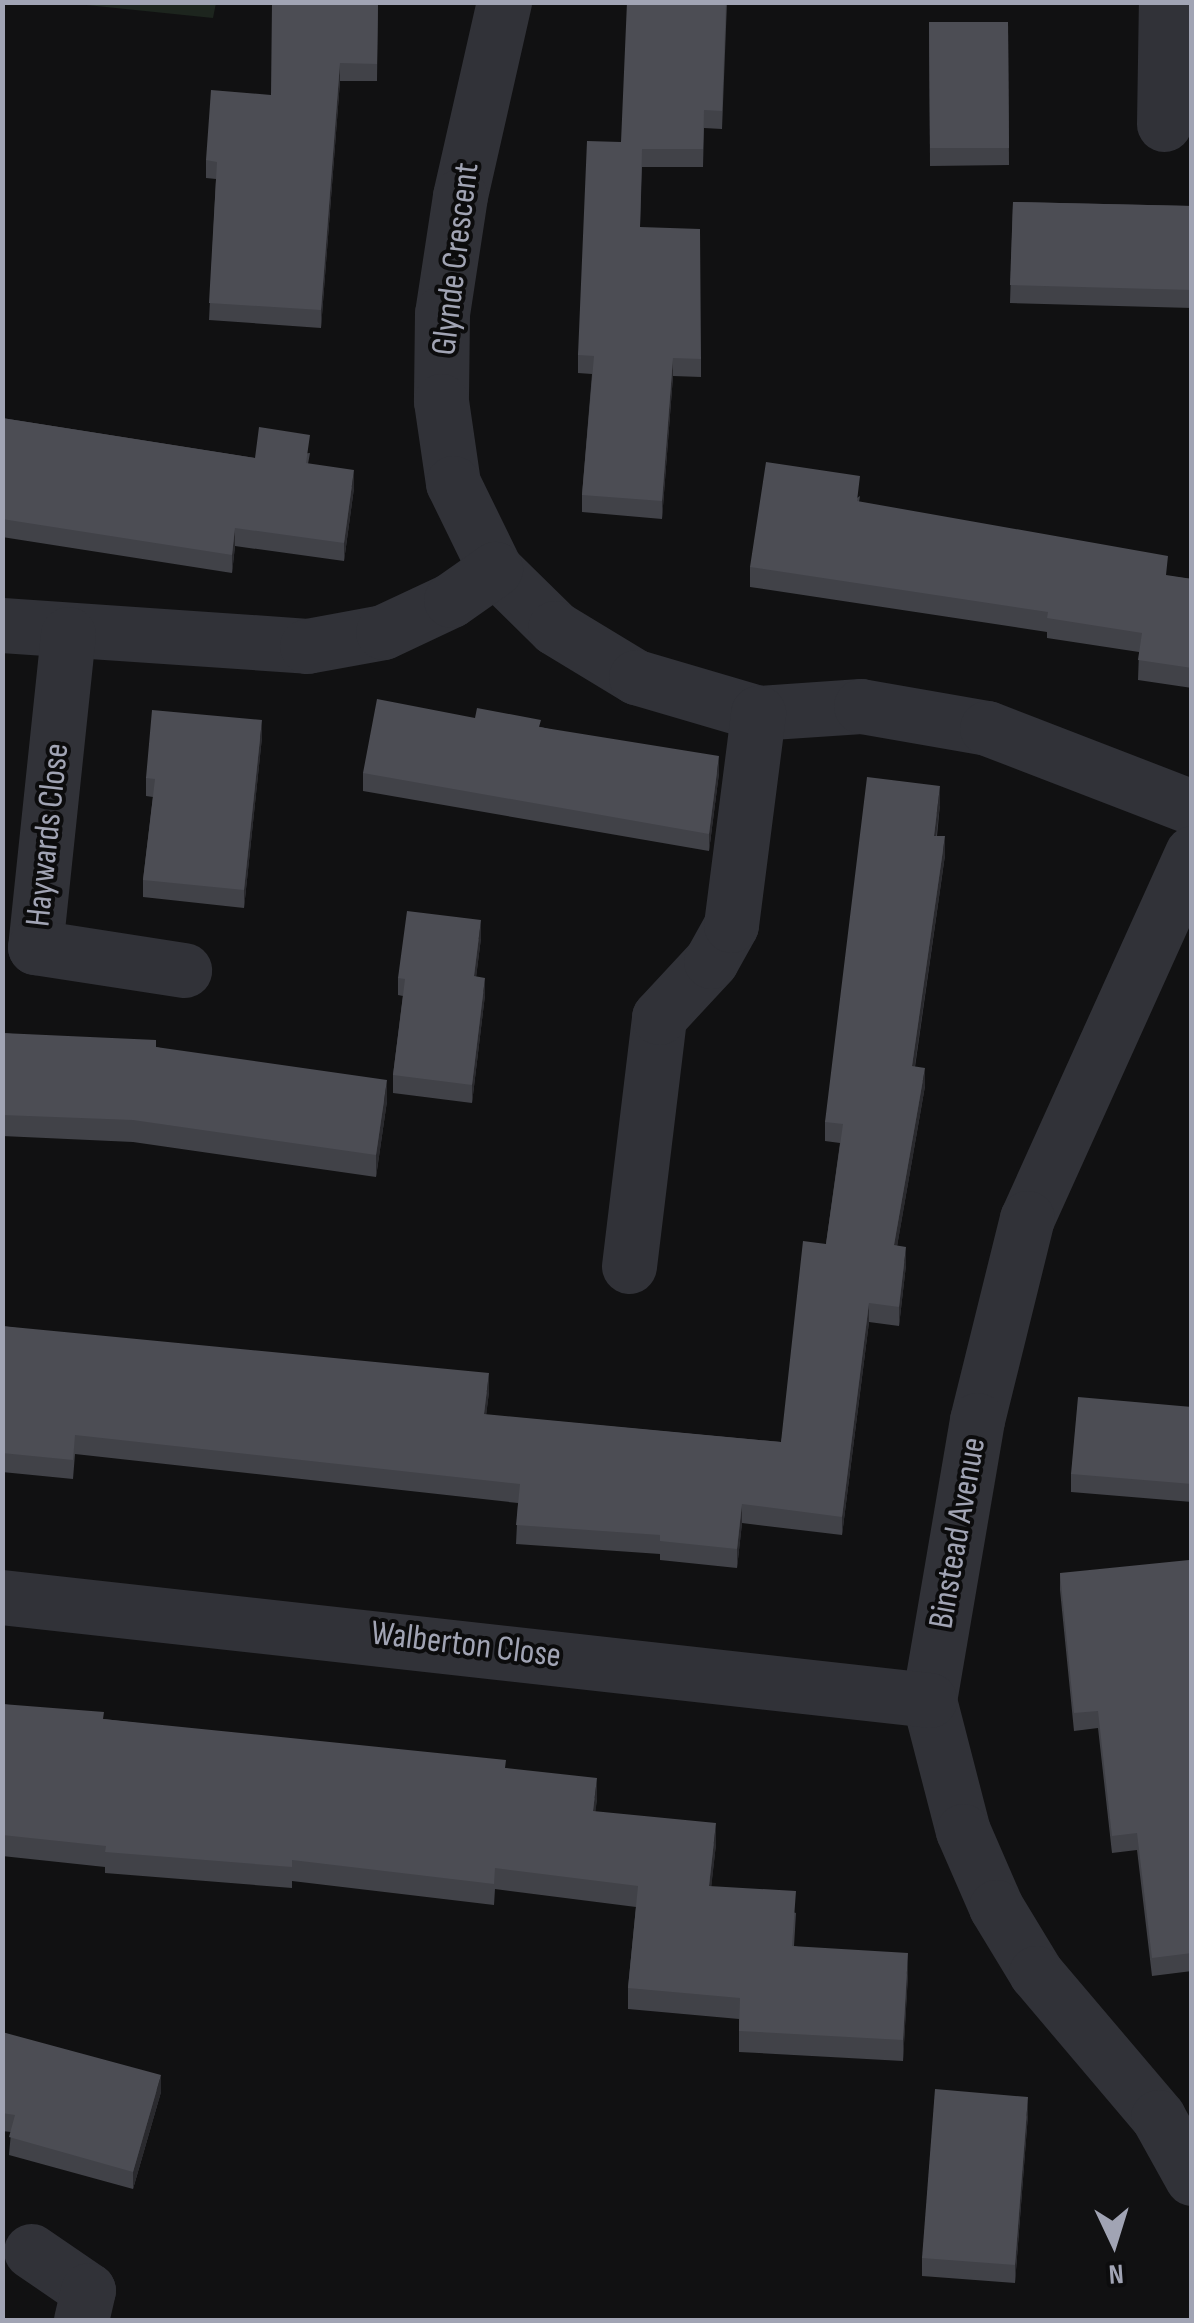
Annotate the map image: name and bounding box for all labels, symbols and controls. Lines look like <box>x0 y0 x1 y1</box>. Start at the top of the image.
street label: Glynde Crescent <box>423 160 489 358</box>
street label: Haywards Close <box>17 741 79 929</box>
street label: Binstead Avenue <box>921 1434 995 1632</box>
street label: Walberton Close <box>369 1613 563 1677</box>
north arrow <box>1064 2193 1164 2293</box>
text: N <box>1108 2256 1125 2290</box>

